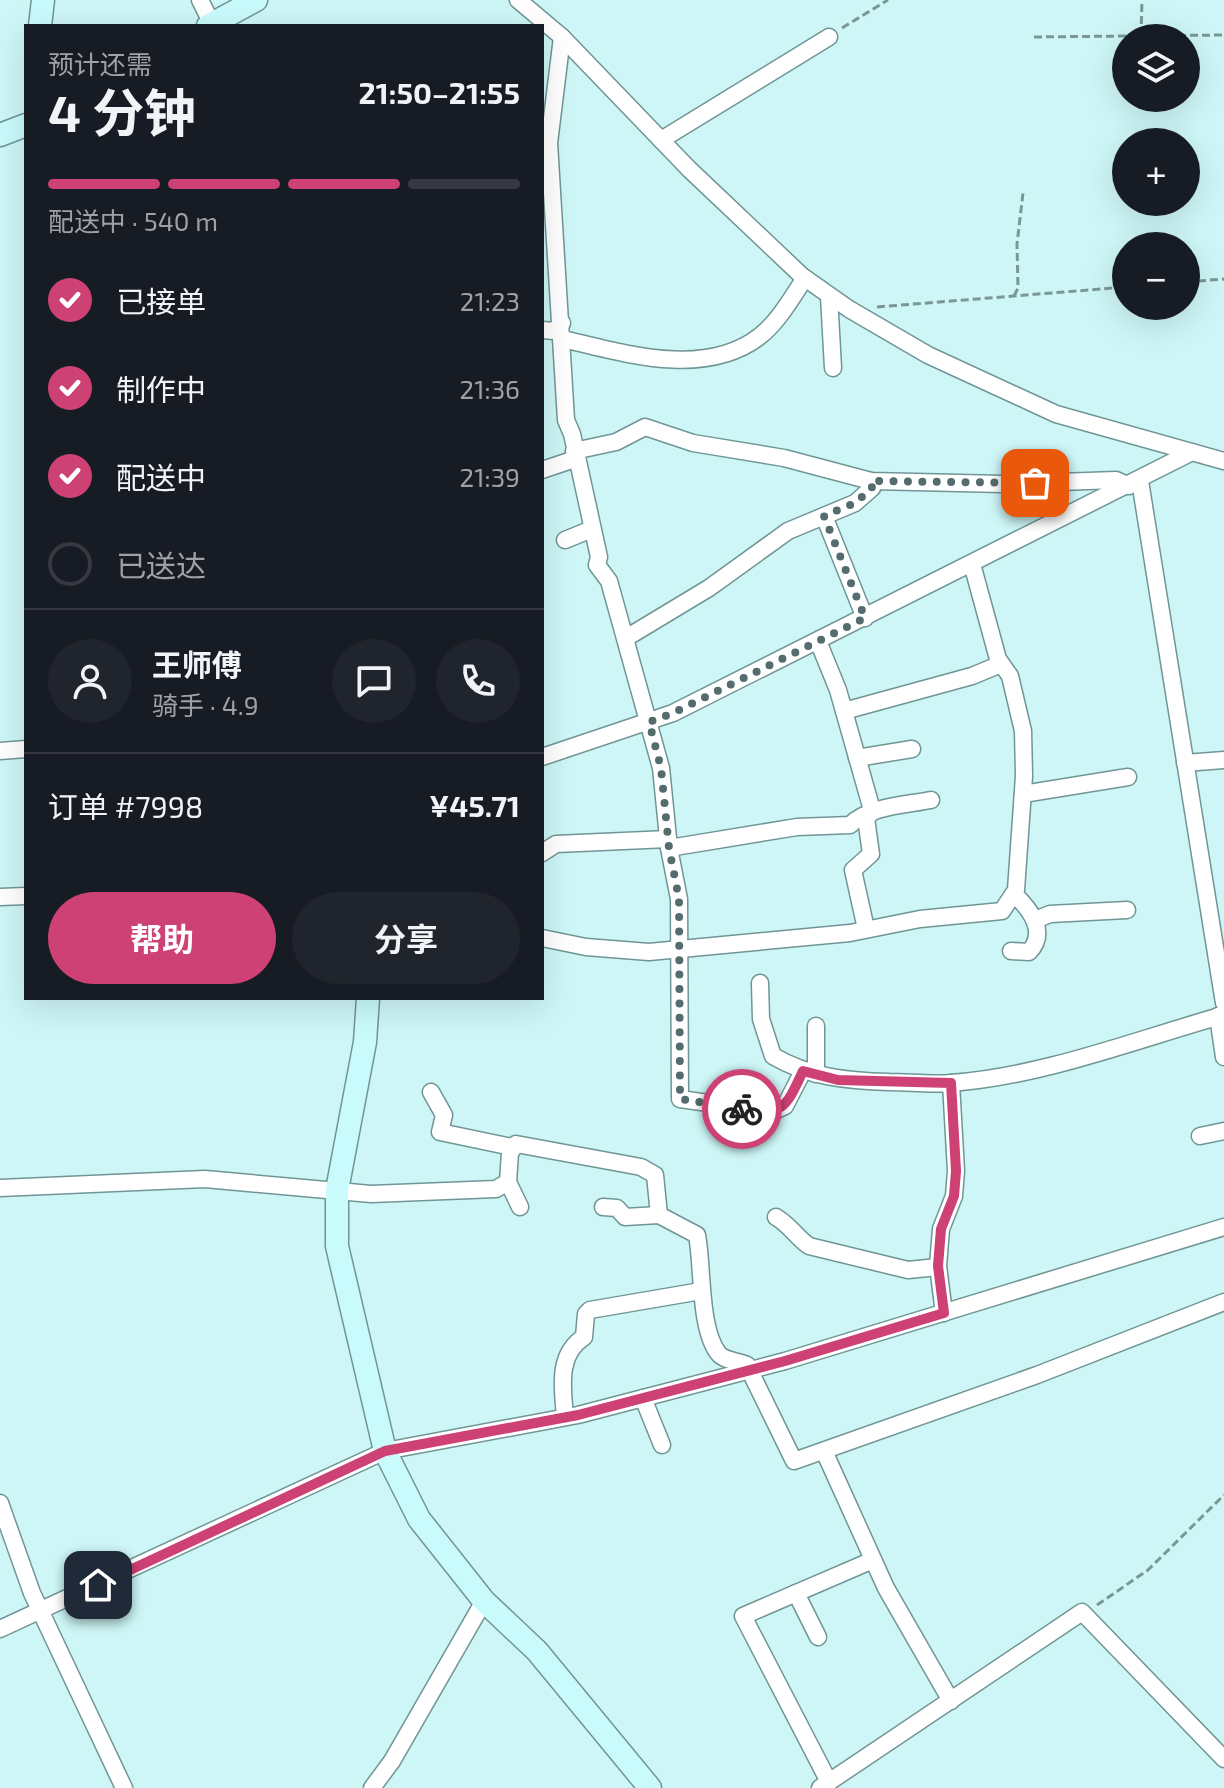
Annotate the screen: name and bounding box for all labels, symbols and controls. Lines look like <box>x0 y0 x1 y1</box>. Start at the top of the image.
map controls <box>1112 24 1200 320</box>
button: layers <box>1112 24 1200 112</box>
text: 预计还需 <box>48 48 152 79</box>
text: 21:50–21:55 <box>358 74 520 110</box>
text: 4 分钟 <box>48 80 196 142</box>
button: + <box>1112 128 1200 216</box>
text: 配送中 · 540 m <box>48 205 218 236</box>
button: − <box>1112 232 1200 320</box>
icon: check <box>48 278 92 322</box>
text: 已接单 <box>116 283 206 319</box>
text: 21:23 <box>460 285 520 316</box>
icon: check <box>48 366 92 410</box>
text: 制作中 <box>116 371 206 407</box>
text: 21:36 <box>460 373 520 404</box>
pin <box>1001 449 1069 517</box>
icon: check <box>48 454 92 498</box>
text: 配送中 <box>116 459 206 495</box>
text: 21:39 <box>460 461 520 492</box>
icon: bag <box>1013 461 1057 505</box>
text: 已送达 <box>116 547 206 583</box>
button: person <box>48 639 132 723</box>
button: chat <box>332 639 416 723</box>
button: phone <box>436 639 520 723</box>
text: 王师傅 <box>152 646 242 682</box>
text: 骑手 · 4.9 <box>152 689 259 720</box>
text: ¥45.71 <box>429 787 520 823</box>
text: 订单 #7998 <box>48 788 203 824</box>
button: 帮助 <box>48 892 276 984</box>
button: 分享 <box>292 892 520 984</box>
courier <box>702 1069 782 1149</box>
icon: bike <box>720 1087 764 1131</box>
pin <box>64 1551 132 1619</box>
icon: home <box>76 1563 120 1607</box>

